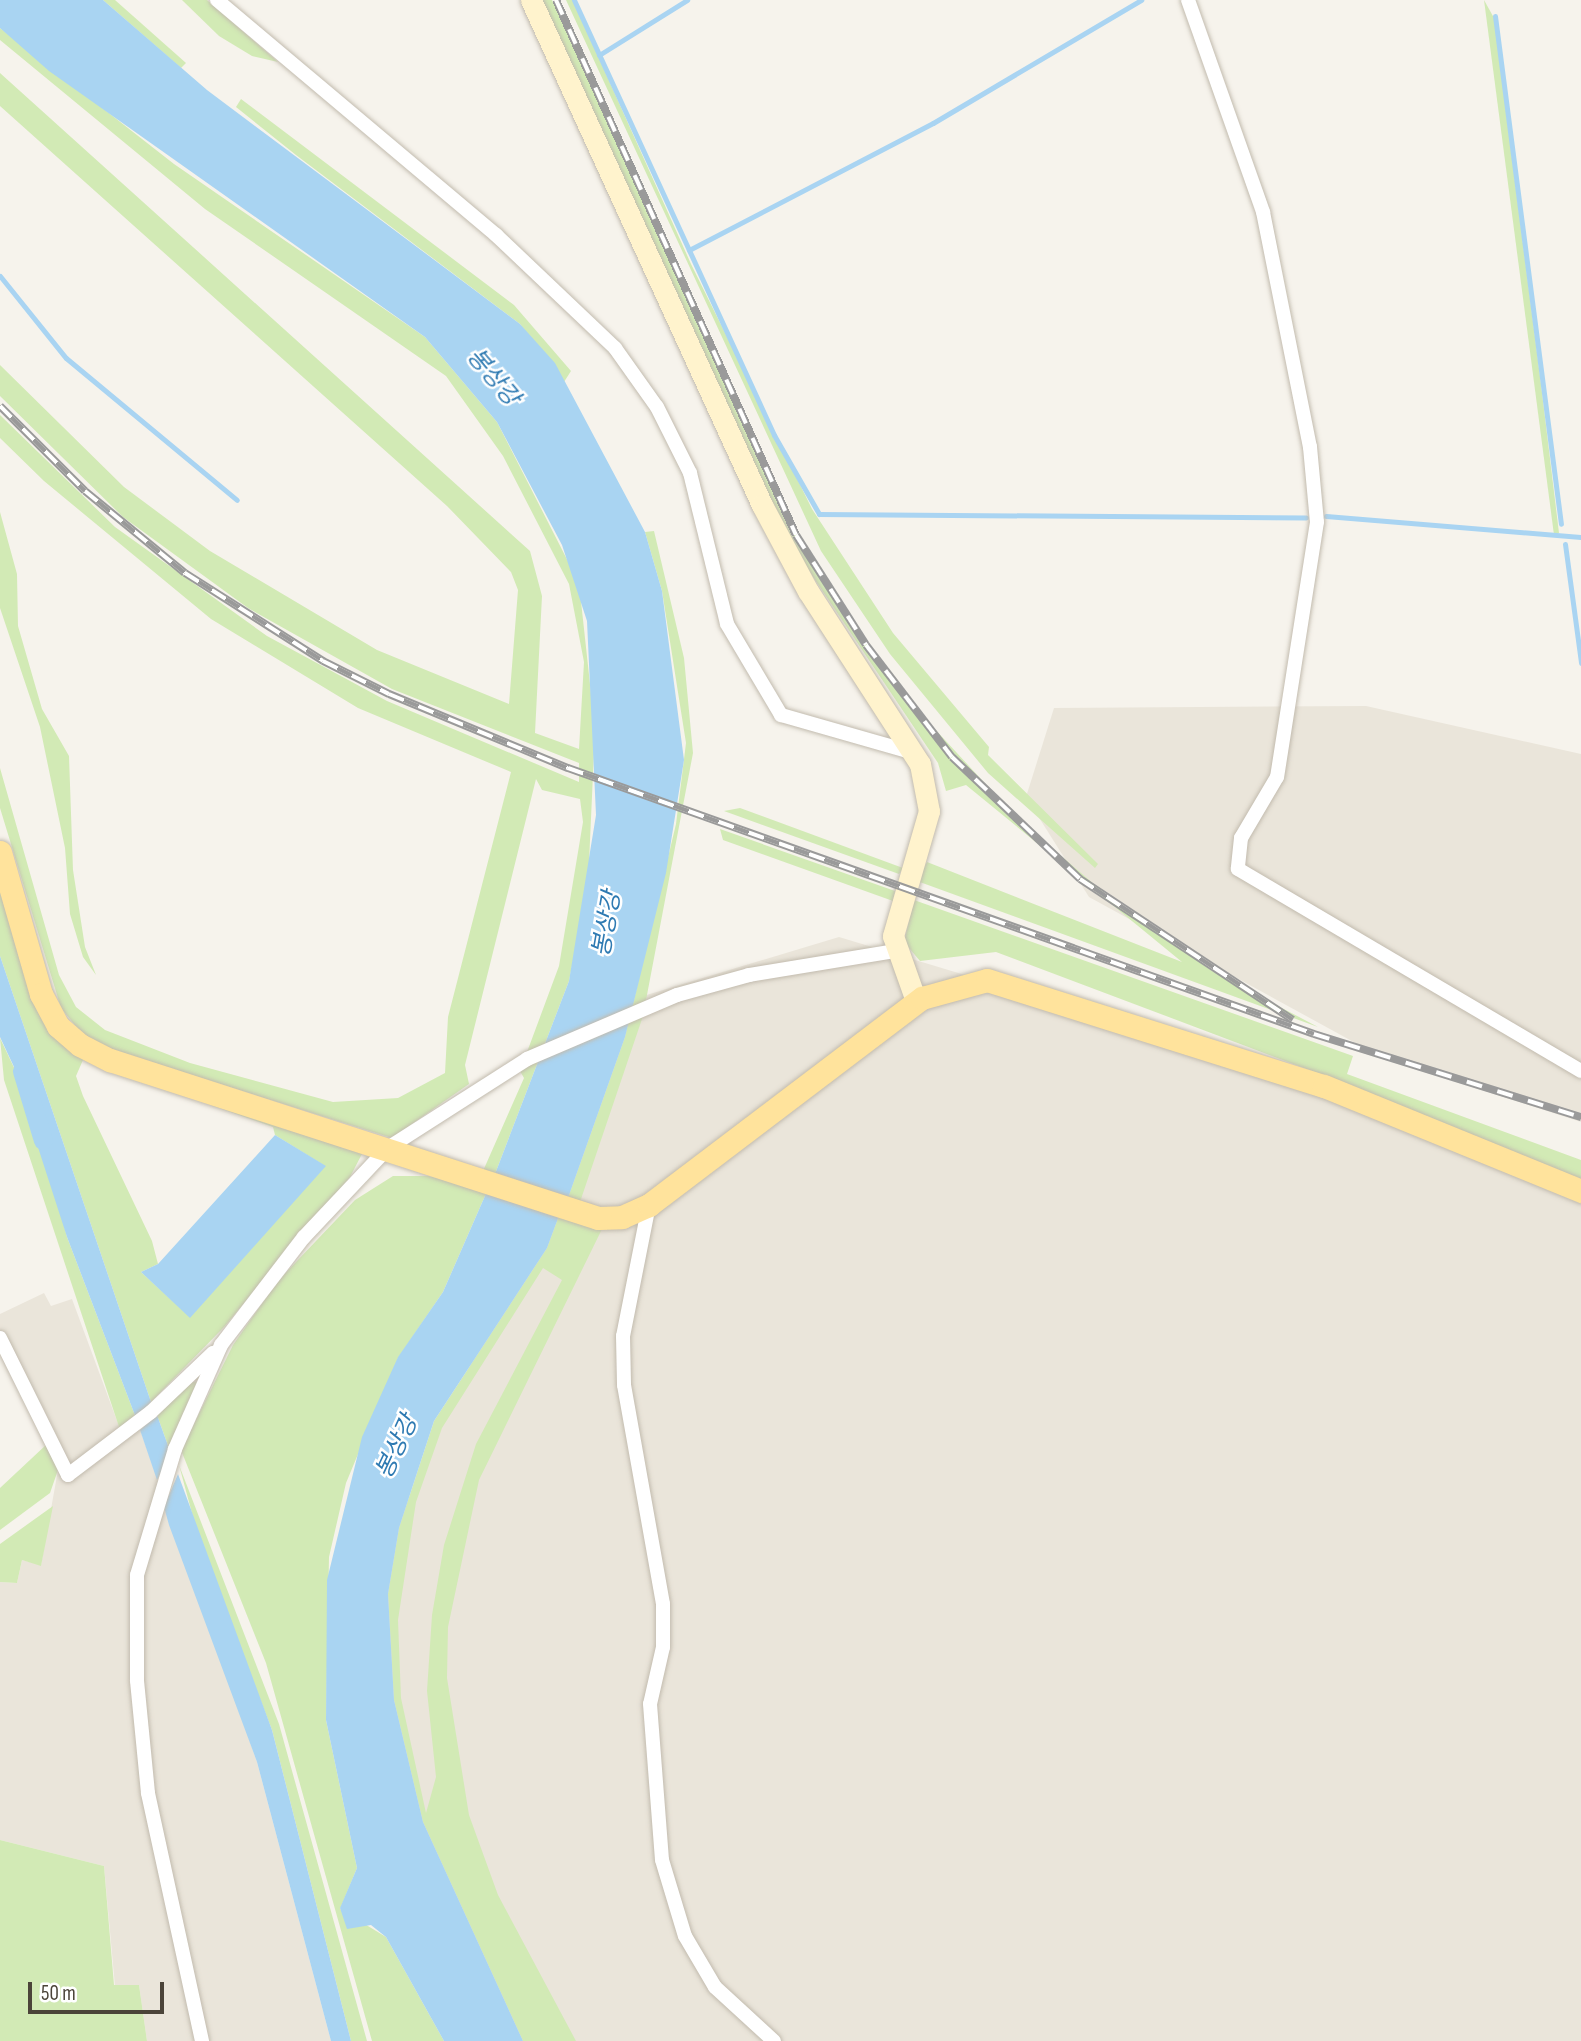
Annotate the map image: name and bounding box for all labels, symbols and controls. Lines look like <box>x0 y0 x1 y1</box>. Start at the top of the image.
water label: 봉상강 <box>461 342 525 412</box>
water label: 봉상강 <box>587 889 627 959</box>
water label: 봉상강 <box>370 1411 424 1483</box>
scale bar <box>32 1968 168 2012</box>
text: 50 m <box>41 1981 76 2006</box>

